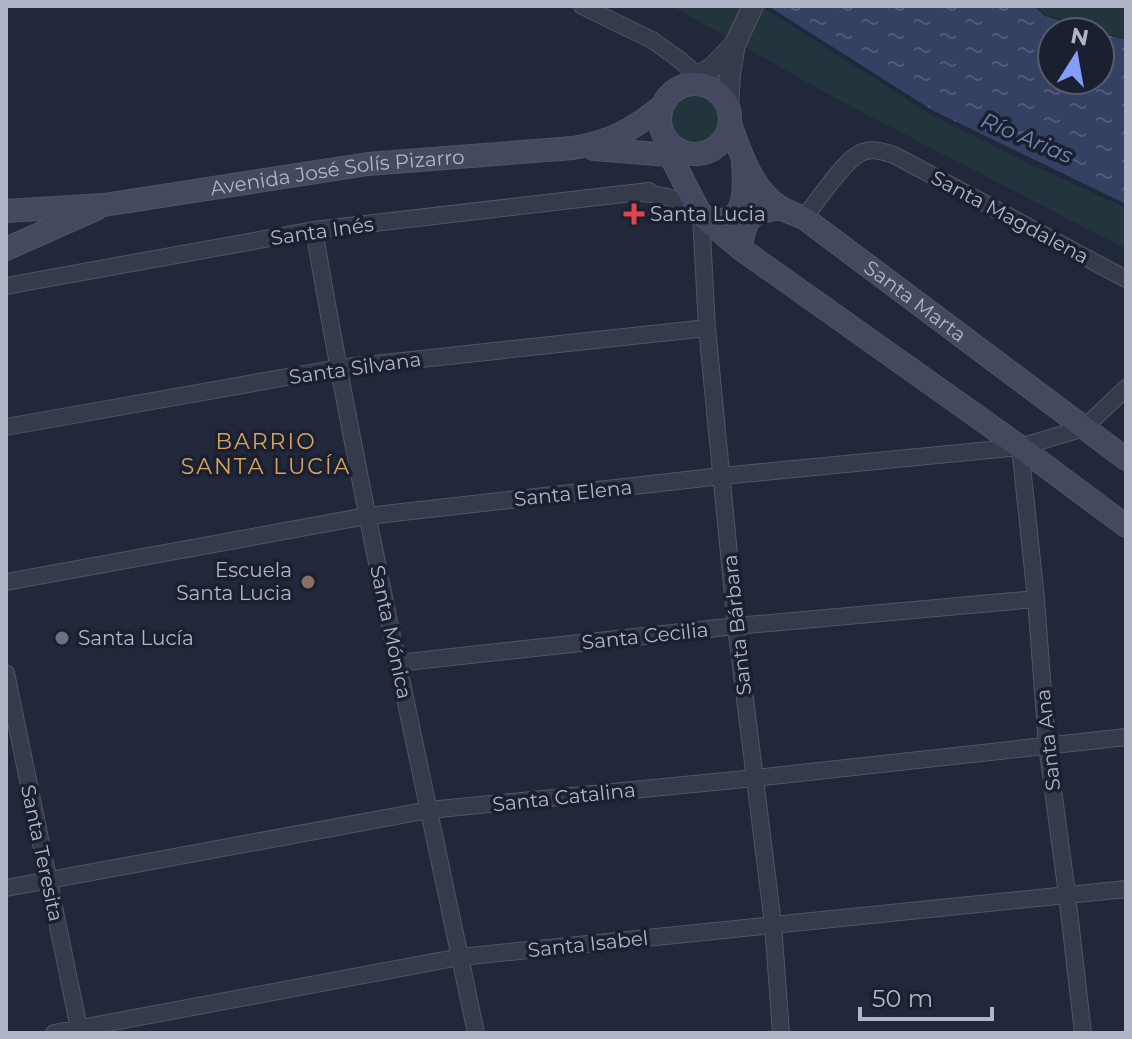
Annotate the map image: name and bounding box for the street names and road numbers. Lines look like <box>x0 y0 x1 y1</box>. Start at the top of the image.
street label: Avenida José Solís Pizarro <box>209 145 465 200</box>
street label: Santa Magdalena <box>927 165 1093 269</box>
street label: Santa Inés <box>269 212 375 250</box>
street label: Santa Marta <box>859 255 971 347</box>
street label: Santa Silvana <box>287 347 423 389</box>
street label: Santa Elena <box>513 475 633 511</box>
street label: Santa Bárbara <box>718 553 756 697</box>
street label: Santa Mónica <box>365 563 417 701</box>
street label: Santa Cecilia <box>580 617 710 655</box>
street label: Santa Ana <box>1031 688 1065 792</box>
street label: Santa Catalina <box>491 778 637 816</box>
street label: Santa Teresita <box>16 782 68 924</box>
street label: Santa Isabel <box>527 926 649 962</box>

